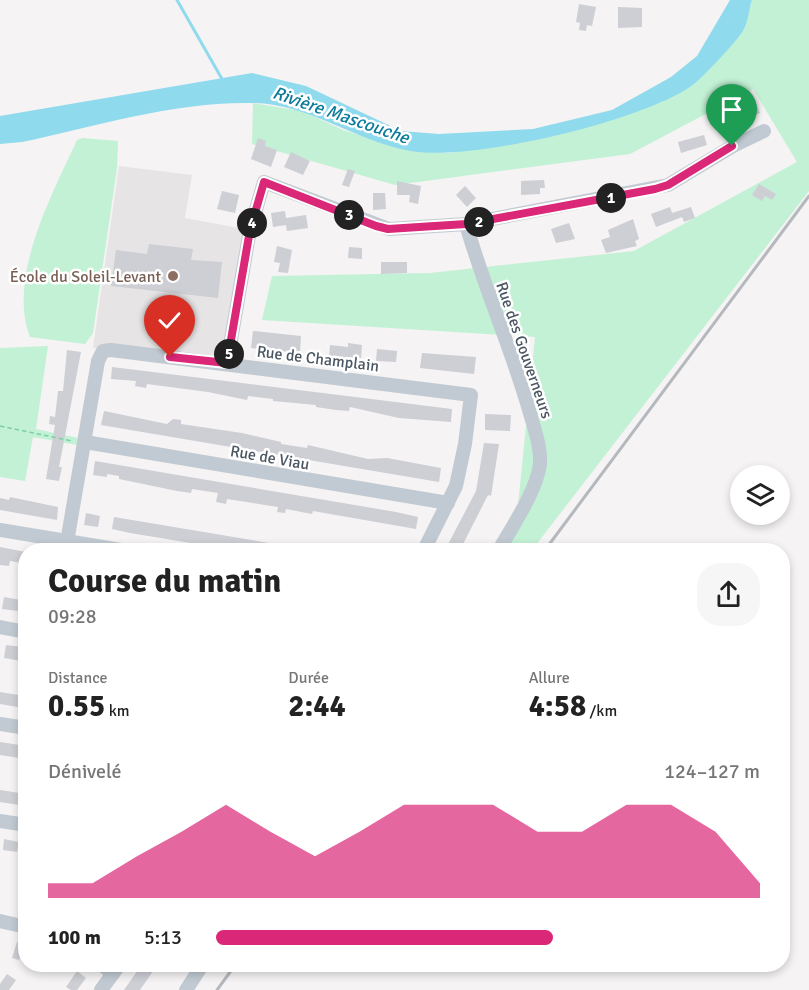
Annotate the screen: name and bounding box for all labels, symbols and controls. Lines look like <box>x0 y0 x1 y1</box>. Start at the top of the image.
water label: Rivière Mascouche <box>270 81 413 149</box>
pin <box>706 84 757 146</box>
icon: arrive <box>715 93 748 126</box>
pin: 1 <box>596 183 626 213</box>
text: 1 <box>607 188 615 208</box>
pin: 3 <box>334 200 364 230</box>
text: 3 <box>345 205 353 225</box>
pin: 2 <box>464 207 494 237</box>
pin: 4 <box>237 208 267 238</box>
text: 2 <box>475 212 483 232</box>
text: 4 <box>248 213 256 233</box>
place label: École du Soleil-Levant <box>10 267 161 287</box>
marker: École du Soleil-Levant <box>166 269 180 283</box>
street label: Rue des Gouverneurs <box>491 279 557 421</box>
pin <box>144 295 195 357</box>
icon: check <box>153 304 186 337</box>
pin: 5 <box>214 339 244 369</box>
street label: Rue de Champlain <box>256 342 380 376</box>
text: 5 <box>225 344 233 364</box>
street label: Rue de Viau <box>229 441 311 475</box>
map controls <box>730 465 790 525</box>
button: layers <box>730 465 790 525</box>
text: Course du matin <box>48 561 281 602</box>
button: share <box>697 563 760 626</box>
text: 09:28 <box>48 604 97 629</box>
text: Distance <box>48 668 108 688</box>
text: Durée <box>288 668 329 688</box>
text: Allure <box>529 668 570 688</box>
text: 0.55 <box>48 688 105 725</box>
text: 2:44 <box>288 688 346 725</box>
text: 4:58 <box>529 688 586 725</box>
text: km <box>105 701 130 721</box>
text: /km <box>586 701 617 721</box>
text: Dénivelé <box>48 759 122 784</box>
text: 124–127 m <box>664 759 760 784</box>
text: 100 m <box>48 925 101 950</box>
text: 5:13 <box>144 925 182 950</box>

